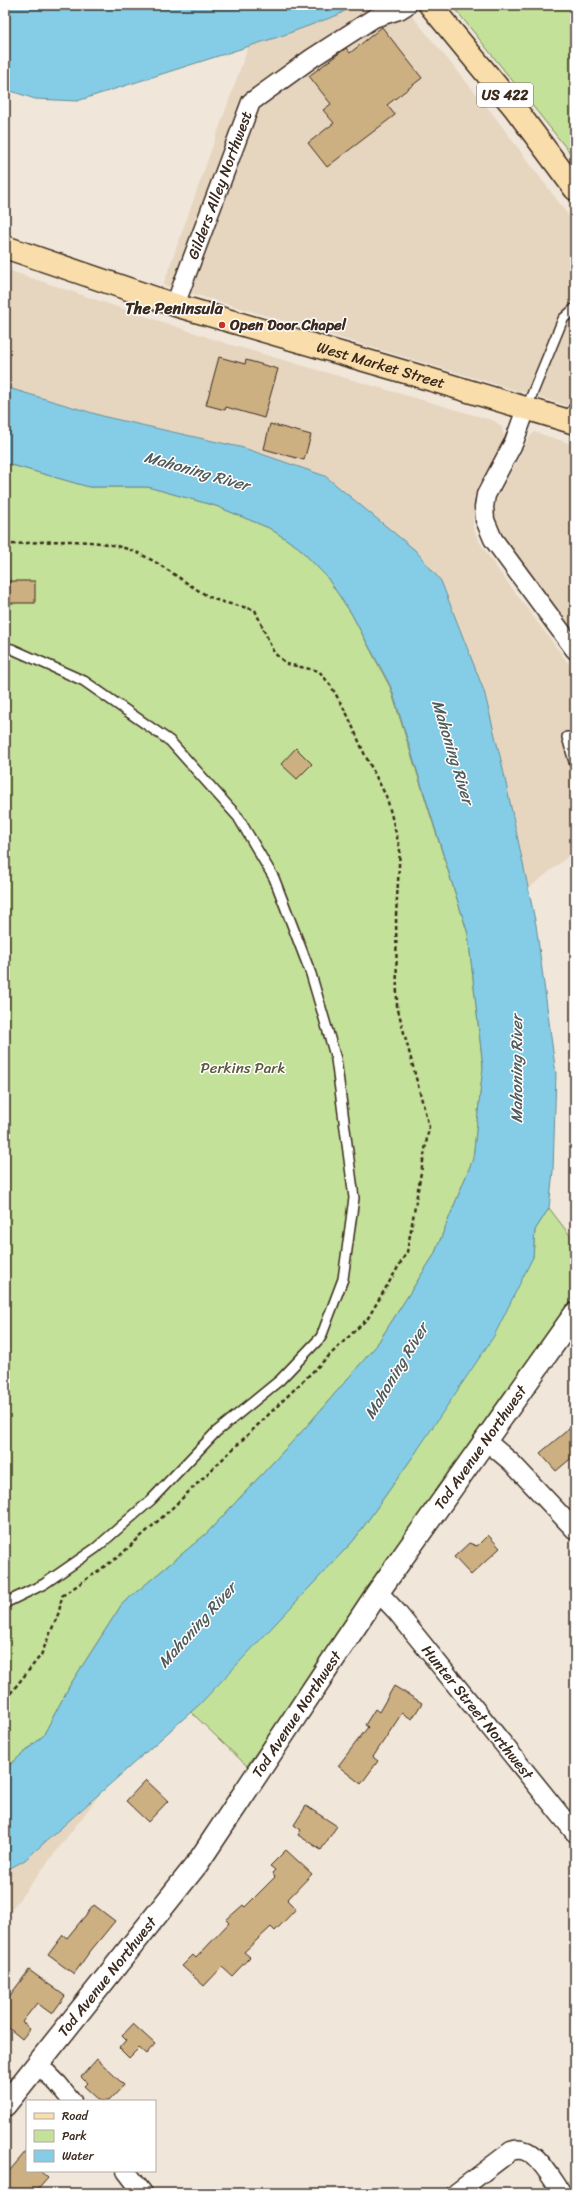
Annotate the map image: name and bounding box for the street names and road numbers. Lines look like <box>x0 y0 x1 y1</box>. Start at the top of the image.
road number: US 422 <box>477 83 533 107</box>
street label: Gilders Alley Northwest <box>180 107 260 263</box>
street label: West Market Street <box>314 334 449 396</box>
street label: Tod Avenue Northwest <box>427 1379 534 1515</box>
street label: Hunter Street Northwest <box>415 1639 541 1786</box>
street label: Tod Avenue Northwest <box>245 1645 349 1783</box>
street label: Tod Avenue Northwest <box>51 1910 164 2043</box>

